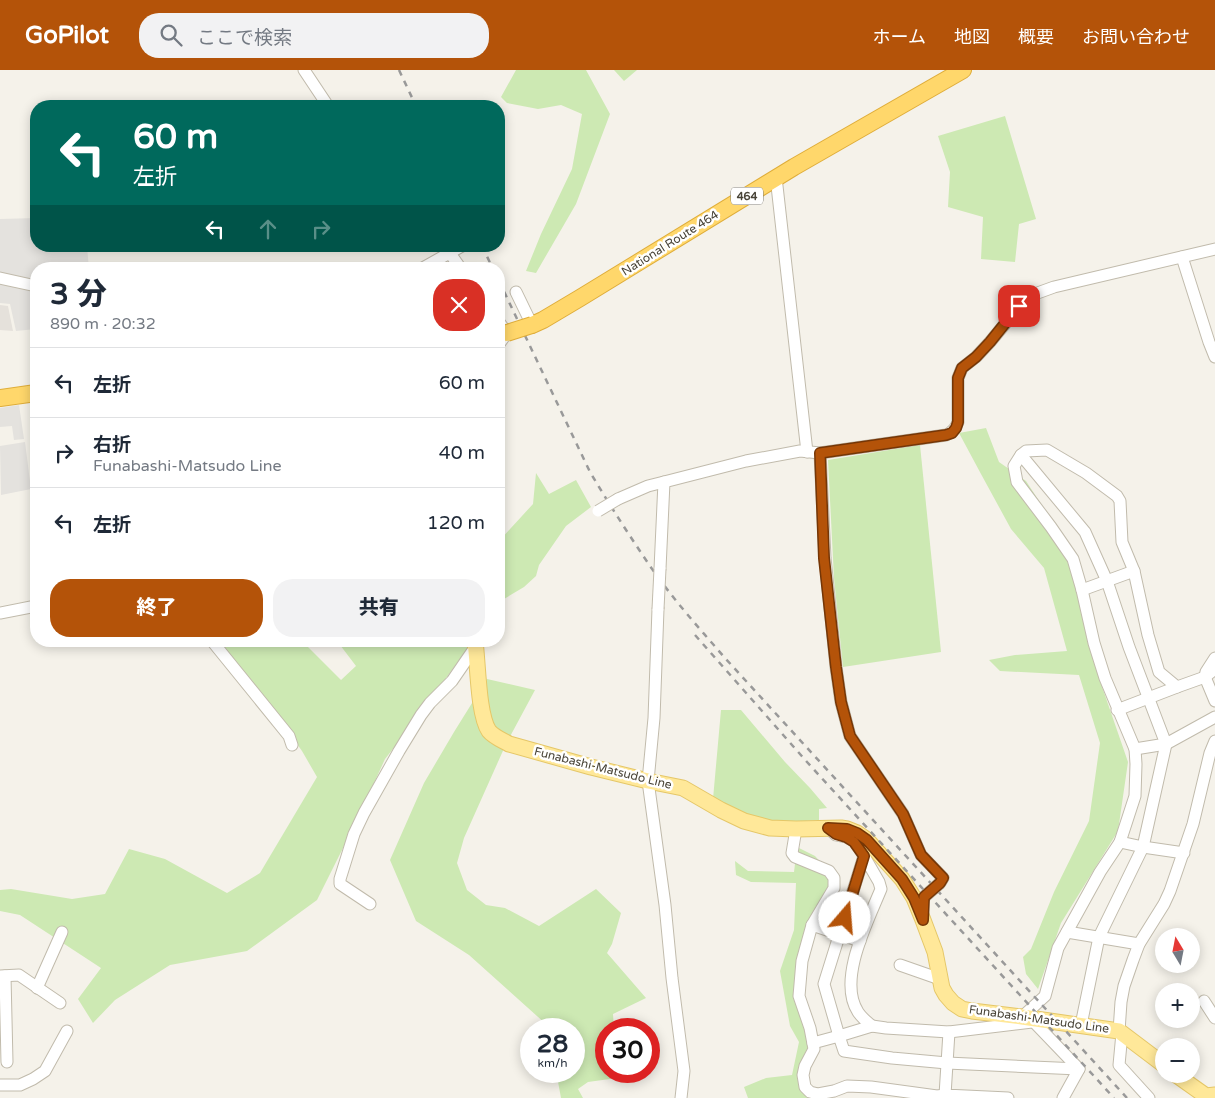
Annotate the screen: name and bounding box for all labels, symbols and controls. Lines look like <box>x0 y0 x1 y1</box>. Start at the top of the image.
search box <box>139 13 489 58</box>
text: GoPilot <box>25 21 109 50</box>
icon: search <box>157 21 185 49</box>
text: ホーム <box>873 26 926 48</box>
text: 地図 <box>954 26 990 48</box>
text: 概要 <box>1018 26 1054 48</box>
text: お問い合わせ <box>1082 26 1190 48</box>
text: ここで検索 <box>197 27 292 49</box>
text: 60 m <box>133 116 218 158</box>
icon: left <box>50 120 115 185</box>
text: 左折 <box>133 164 177 190</box>
road number: 464 <box>731 188 763 204</box>
street label: National Route 464 <box>619 207 721 278</box>
icon: left <box>201 215 229 243</box>
icon: ahead <box>254 215 282 243</box>
icon: right <box>307 215 335 243</box>
text: 3 分 <box>50 276 107 313</box>
button: close <box>433 279 485 331</box>
pin <box>998 285 1040 327</box>
icon: arrive <box>1005 292 1033 320</box>
text: 890 m · 20:32 <box>50 314 156 334</box>
icon: left <box>50 369 78 397</box>
text: 60 m <box>439 372 485 394</box>
text: 左折 <box>93 374 131 396</box>
text: 右折 <box>93 434 131 456</box>
icon: right <box>50 439 78 467</box>
text: 40 m <box>439 442 485 464</box>
text: Funabashi-Matsudo Line <box>93 456 281 476</box>
icon: left <box>50 509 78 537</box>
text: 120 m <box>427 512 485 534</box>
text: 左折 <box>93 514 131 536</box>
button: 終了 <box>50 579 263 637</box>
button: 共有 <box>273 579 485 637</box>
street label: Funabashi-Matsudo Line <box>533 744 673 792</box>
position arrow <box>818 891 870 943</box>
north arrow <box>1155 928 1200 972</box>
map controls <box>1155 928 1200 1083</box>
button: + <box>1155 983 1200 1028</box>
street label: Funabashi-Matsudo Line <box>968 1002 1110 1036</box>
speed limit sign: 30 <box>595 1018 660 1083</box>
text: 28 <box>537 1029 568 1059</box>
button: − <box>1155 1038 1200 1083</box>
text: km/h <box>537 1056 568 1070</box>

